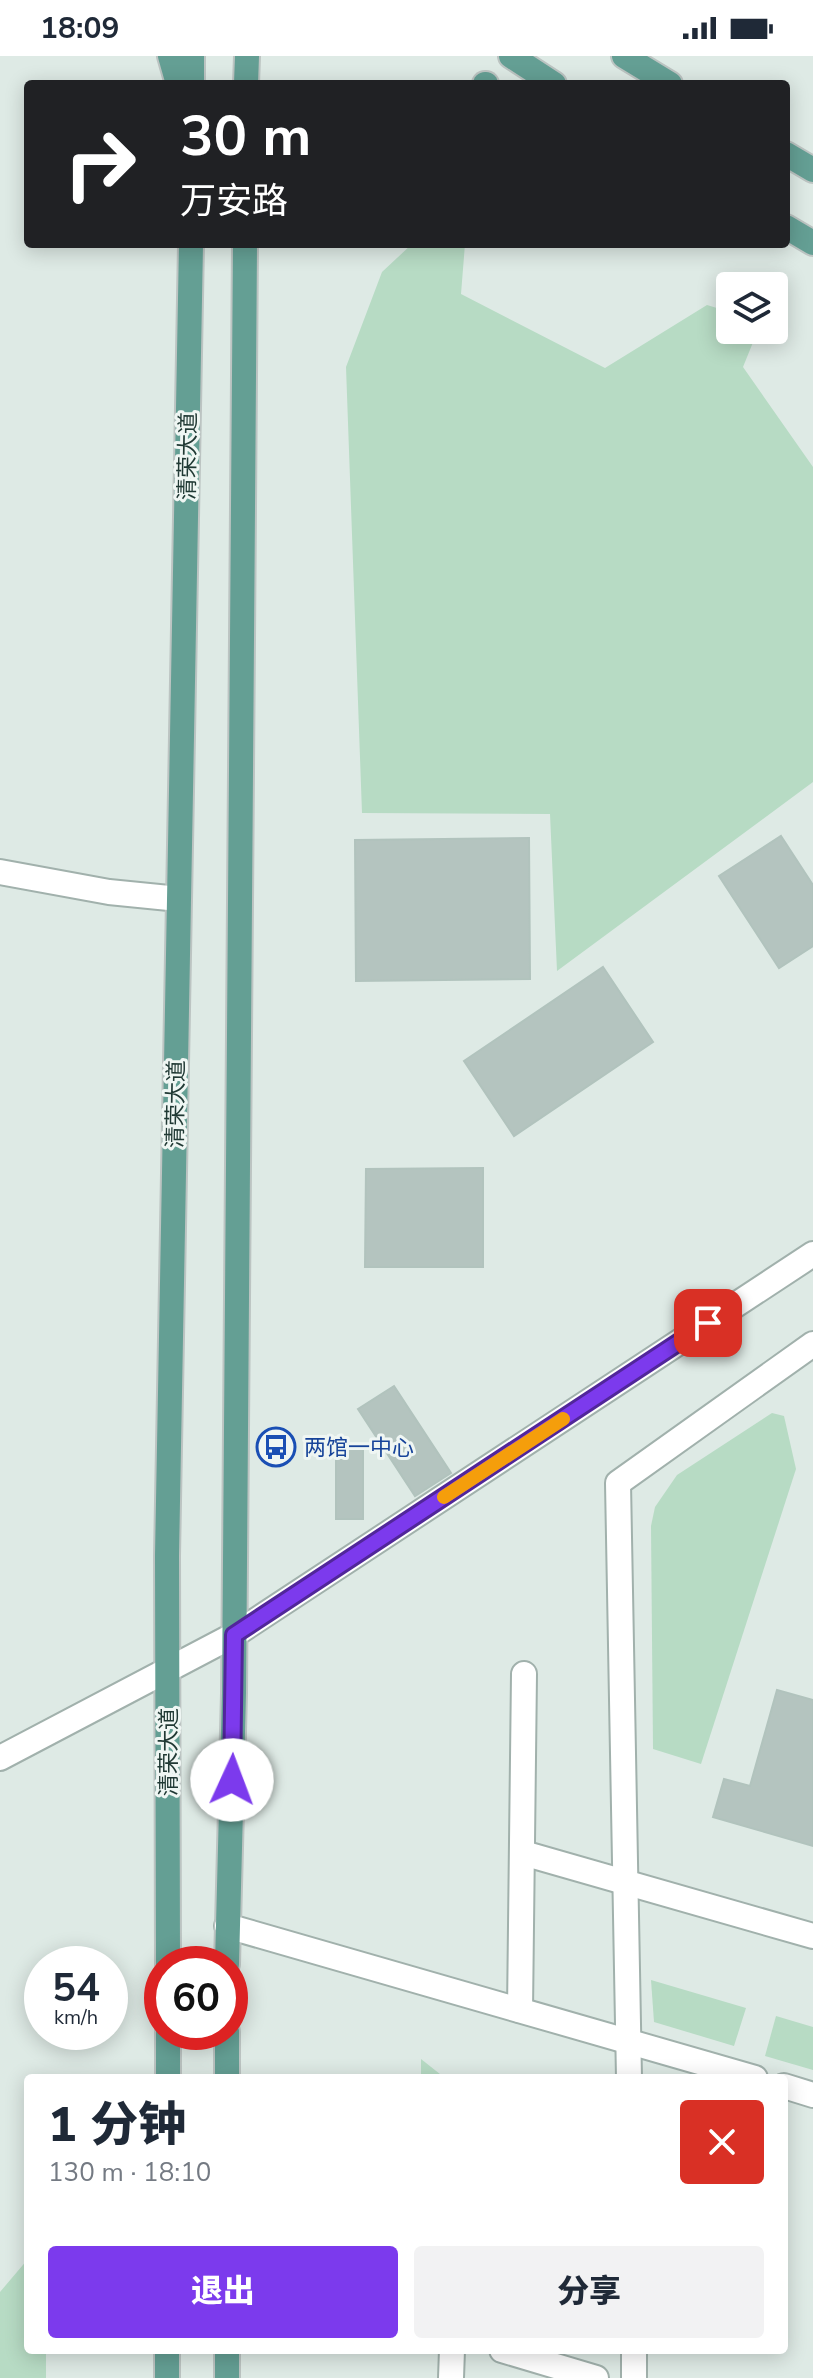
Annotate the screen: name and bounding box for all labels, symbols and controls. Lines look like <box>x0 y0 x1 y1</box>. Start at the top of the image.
text: 18:09 <box>40 8 119 49</box>
text: 30 m <box>180 98 311 175</box>
icon: right <box>48 112 152 216</box>
text: 万安路 <box>180 177 288 226</box>
map controls <box>716 272 788 344</box>
button: layers <box>716 272 788 344</box>
street label: 清荣大道 <box>172 412 204 500</box>
street label: 清荣大道 <box>160 1060 192 1148</box>
pin <box>674 1289 742 1357</box>
icon: arrive <box>686 1301 730 1345</box>
bus stop icon: 两馆一中心 <box>255 1426 297 1468</box>
place label: 两馆一中心 <box>304 1433 414 1463</box>
street label: 清荣大道 <box>154 1708 184 1796</box>
position arrow <box>190 1738 274 1822</box>
speed limit sign: 60 <box>144 1946 248 2050</box>
text: 54 <box>52 1961 100 2015</box>
text: km/h <box>54 2004 98 2031</box>
text: 1 分钟 <box>48 2092 186 2158</box>
button: close <box>680 2100 764 2184</box>
text: 130 m · 18:10 <box>48 2155 211 2190</box>
button: 退出 <box>48 2246 398 2338</box>
button: 分享 <box>414 2246 764 2338</box>

